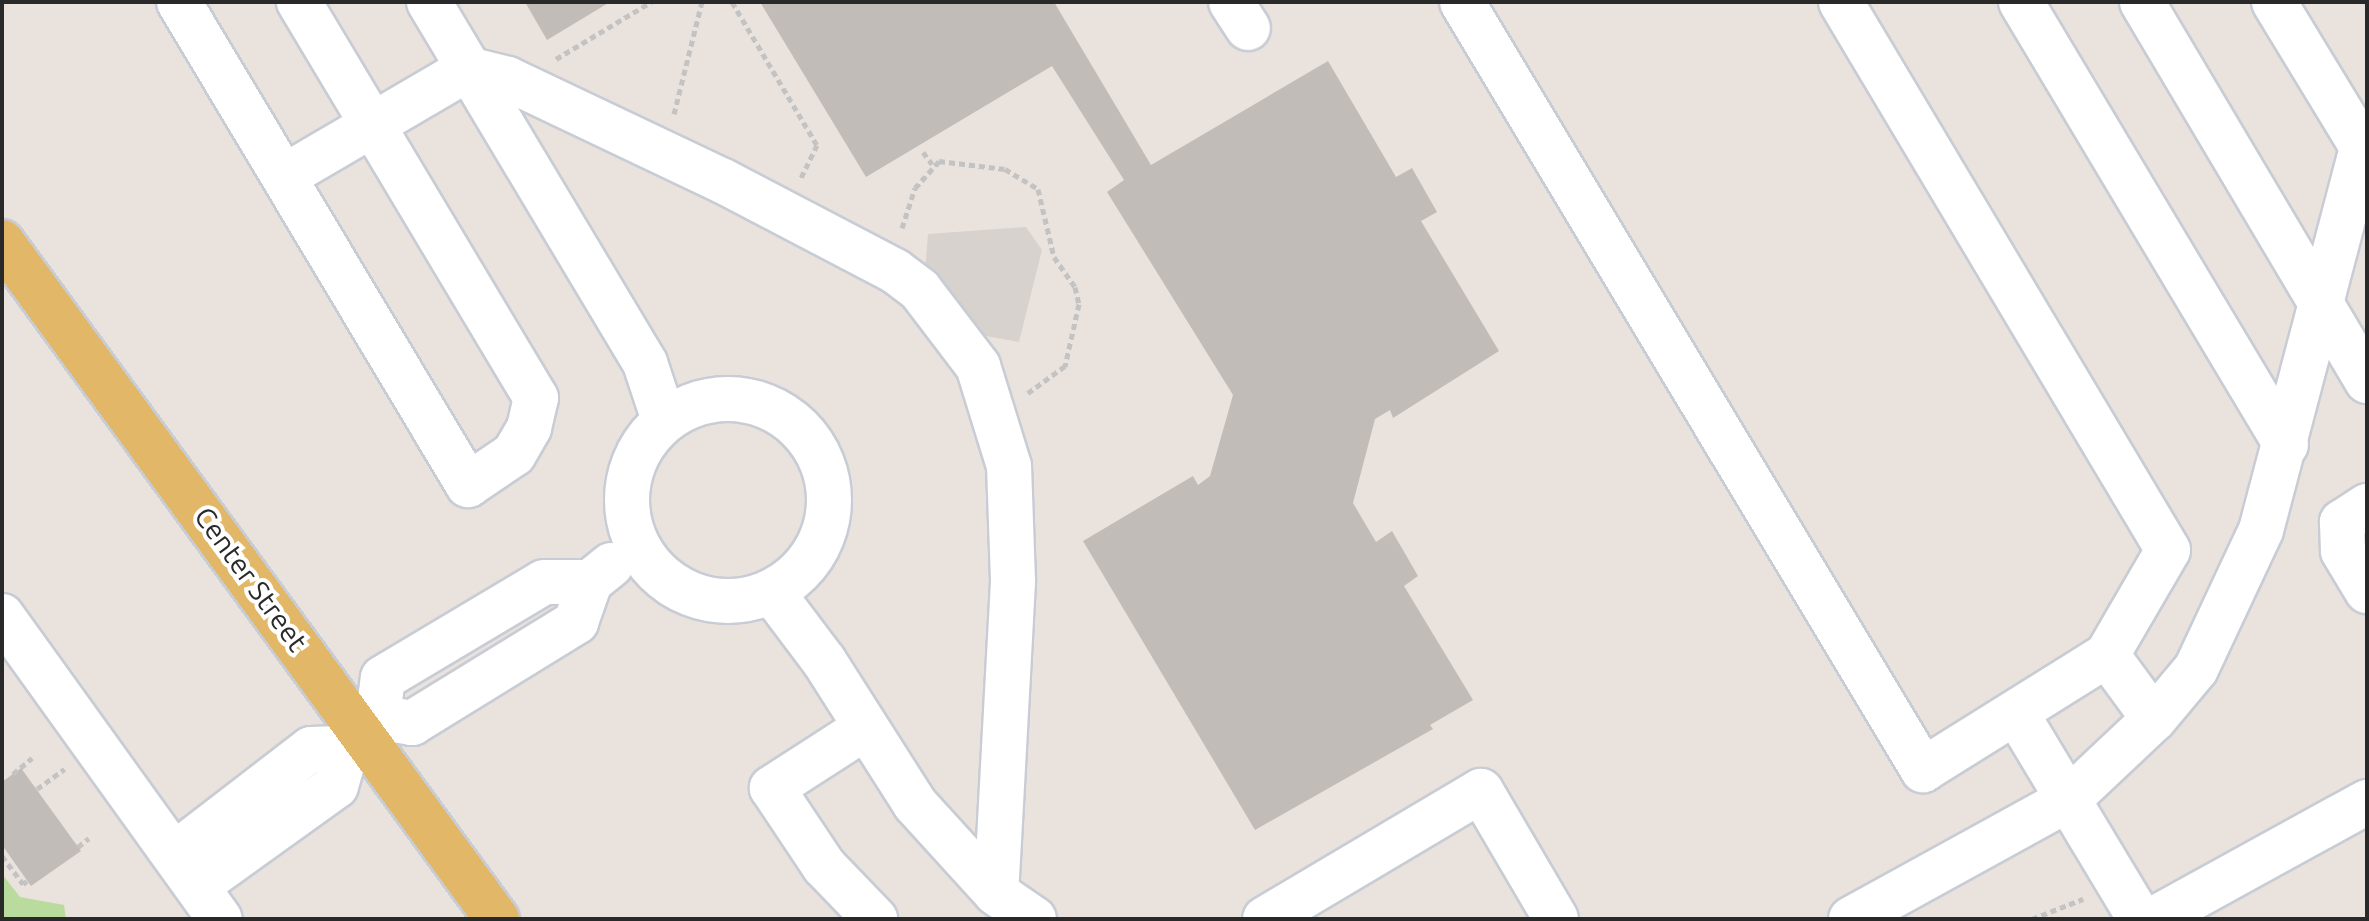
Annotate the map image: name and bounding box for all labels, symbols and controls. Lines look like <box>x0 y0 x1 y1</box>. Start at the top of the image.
street label: Center Street <box>187 500 315 658</box>

